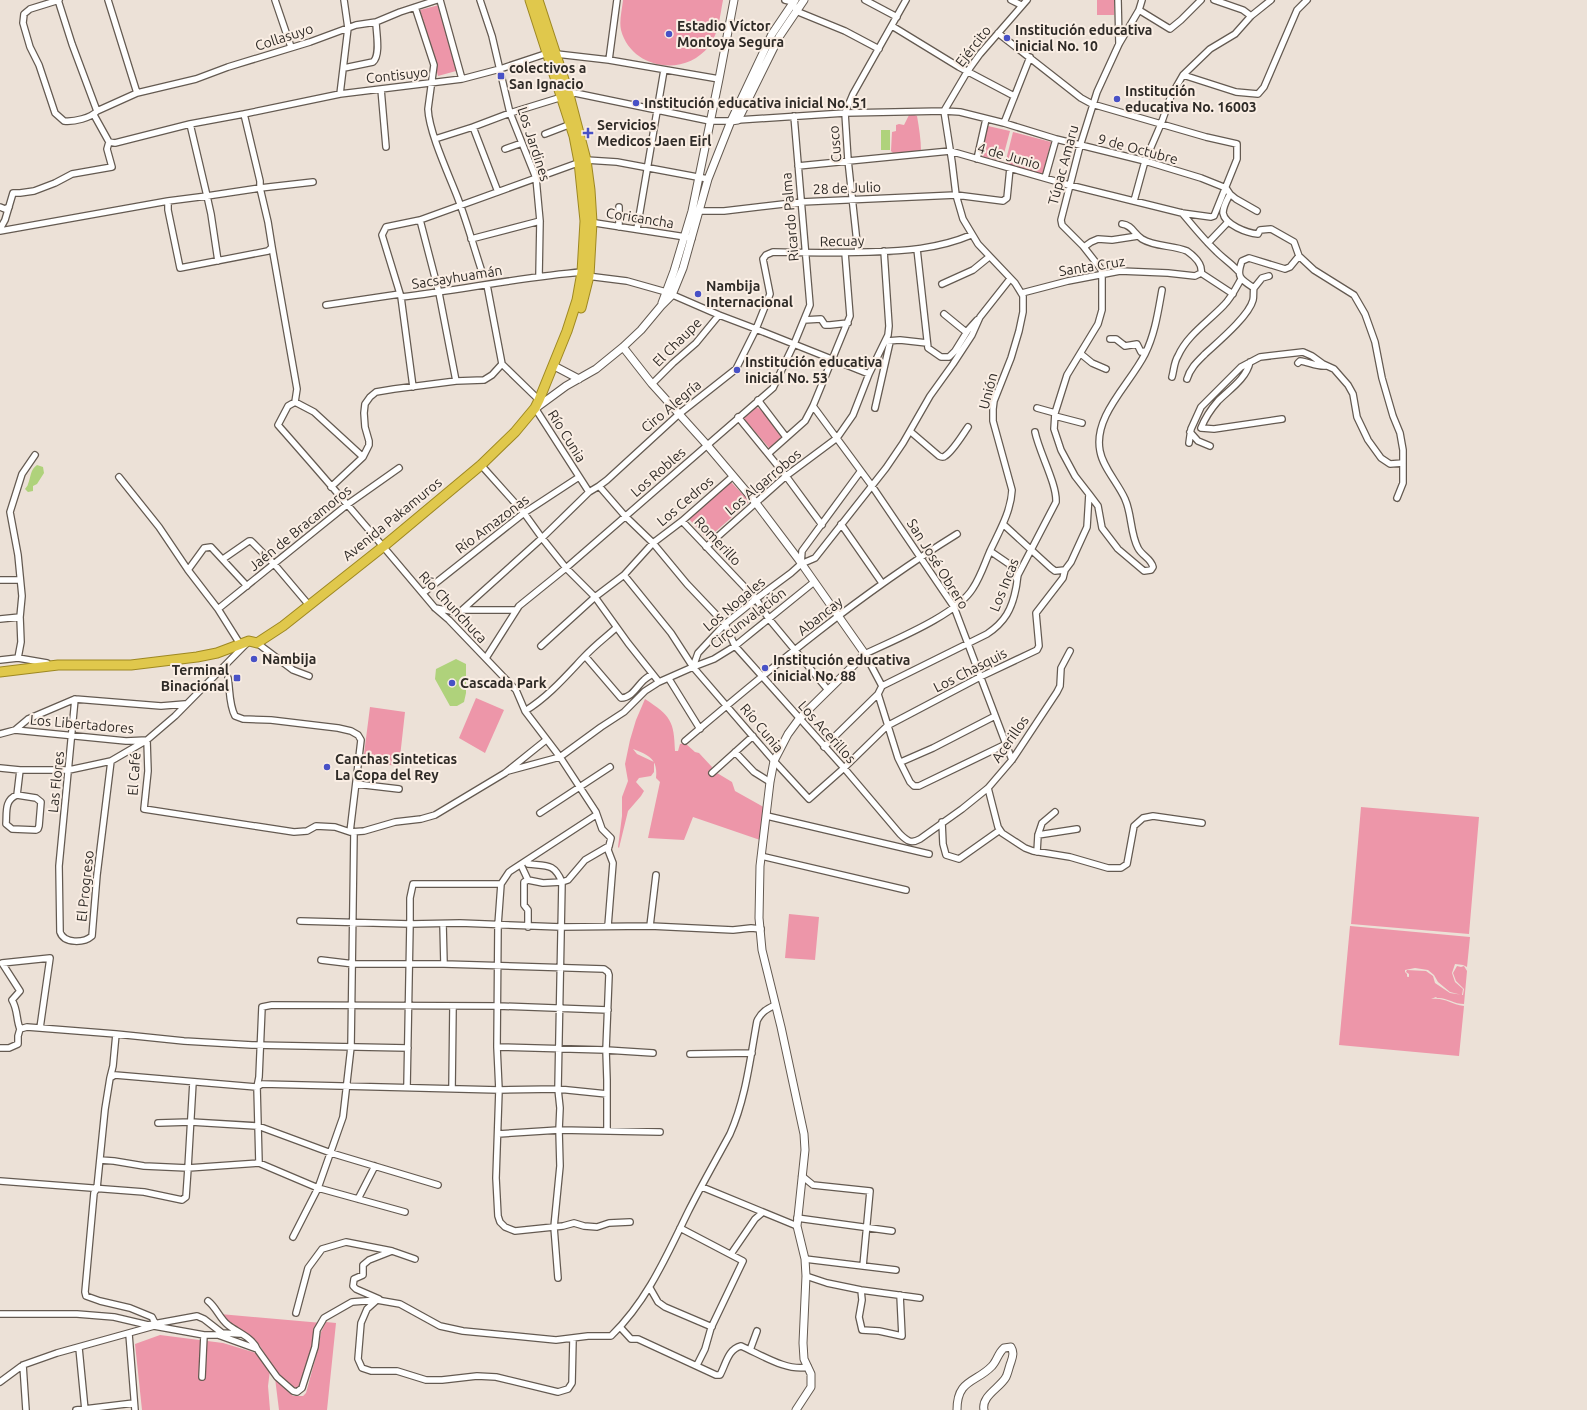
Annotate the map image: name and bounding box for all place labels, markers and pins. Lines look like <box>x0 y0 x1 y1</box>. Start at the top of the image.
place label: Estadio Víctor Montoya Segura <box>677 18 784 50</box>
place label: Institución educativa inicial No. 10 <box>1015 22 1152 54</box>
marker: Estadio Víctor Montoya Segura <box>664 29 674 39</box>
marker: Institución educativa inicial No. 10 <box>1002 33 1012 43</box>
place label: colectivos a San Ignacio <box>509 60 586 92</box>
marker: colectivos a San Ignacio <box>496 71 506 81</box>
place label: Institución educativa No. 16003 <box>1125 83 1257 115</box>
marker: Institución educativa No. 16003 <box>1112 94 1122 104</box>
place label: Institución educativa inicial No. 51 <box>644 95 868 111</box>
marker: Institución educativa inicial No. 51 <box>631 98 641 108</box>
place label: Servicios Medicos Jaen Eirl <box>597 117 711 149</box>
marker: Servicios Medicos Jaen Eirl <box>582 127 594 139</box>
place label: Nambija Internacional <box>706 278 793 310</box>
marker: Nambija Internacional <box>693 289 703 299</box>
place label: Institución educativa inicial No. 53 <box>745 354 882 386</box>
marker: Institución educativa inicial No. 53 <box>732 365 742 375</box>
place label: Nambija <box>262 651 316 667</box>
place label: Institución educativa inicial No. 88 <box>773 652 910 684</box>
marker: Nambija <box>249 654 259 664</box>
place label: Terminal Binacional <box>161 662 229 694</box>
marker: Institución educativa inicial No. 88 <box>760 663 770 673</box>
marker: Terminal Binacional <box>232 673 242 683</box>
place label: Cascada Park <box>460 675 547 691</box>
marker: Cascada Park <box>447 678 457 688</box>
place label: Canchas Sinteticas La Copa del Rey <box>335 751 457 783</box>
marker: Canchas Sinteticas La Copa del Rey <box>322 762 332 772</box>

